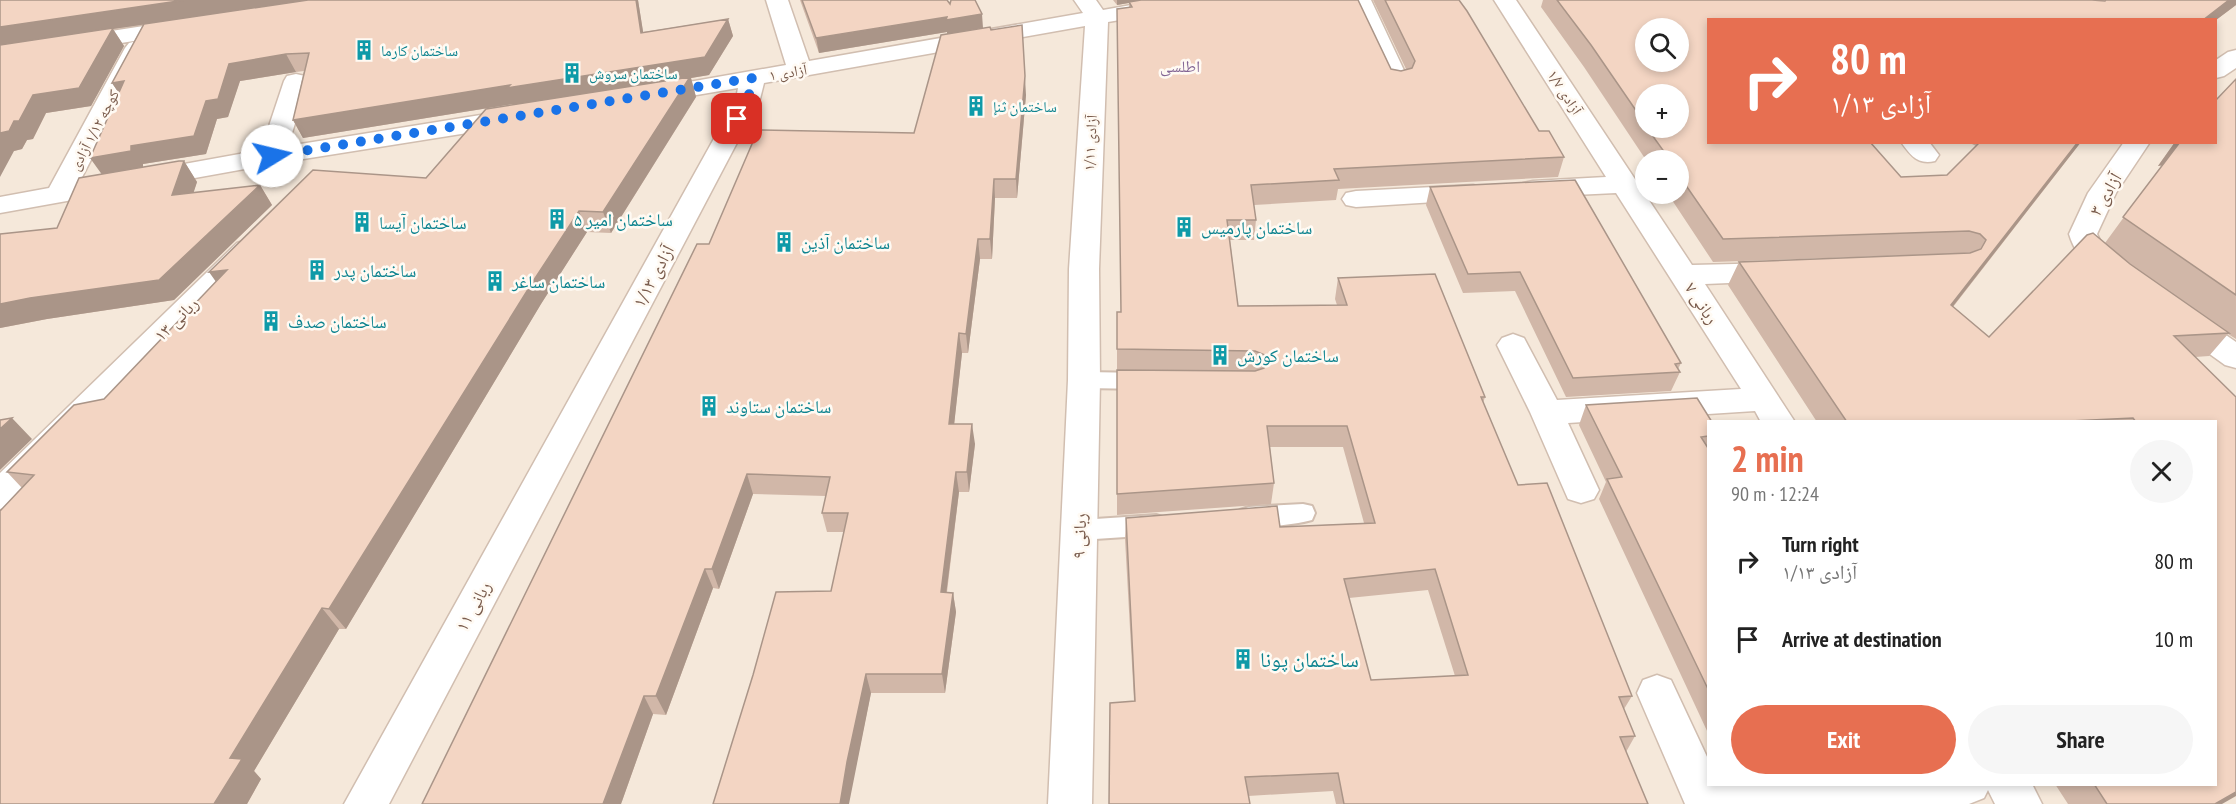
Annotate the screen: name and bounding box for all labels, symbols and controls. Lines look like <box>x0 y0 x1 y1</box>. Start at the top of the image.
map controls <box>1635 18 1689 204</box>
button: search <box>1635 18 1689 72</box>
text: 80 m <box>1830 31 1907 86</box>
building icon: ساختمان کارما <box>352 38 376 62</box>
place label: ساختمان کارما <box>381 41 458 61</box>
icon: right <box>1731 42 1809 120</box>
district label: اطلسی <box>1160 56 1200 77</box>
street label: آزادی ۱ <box>767 59 810 86</box>
building icon: ساختمان سروش <box>560 61 584 85</box>
place label: ساختمان سروش <box>589 64 678 84</box>
street label: آزادی ۱/۷ <box>1543 66 1587 119</box>
button: + <box>1635 84 1689 138</box>
street label: کوچه ۱/۱۲ آزادی <box>65 86 124 174</box>
text: آزادی ۱/۱۳ <box>1830 86 1931 120</box>
pin <box>711 93 762 144</box>
building icon: ساختمان ثنإ <box>964 94 988 118</box>
place label: ساختمان ثنإ <box>993 97 1057 117</box>
icon: arrive <box>720 102 753 135</box>
street label: آزادی ۱/۱۱ <box>1079 113 1102 172</box>
position arrow <box>240 124 304 188</box>
button: − <box>1635 150 1689 204</box>
street label: ۳ آزادی <box>2084 168 2127 220</box>
building icon: ساختمان امیر ۵ <box>545 207 569 231</box>
place label: ساختمان امیر ۵ <box>574 208 673 231</box>
building icon: ساختمان آیسا <box>350 210 374 234</box>
place label: ساختمان آیسا <box>379 211 467 234</box>
building icon: ساختمان پارمیس <box>1172 215 1196 239</box>
place label: ساختمان پارمیس <box>1201 216 1312 239</box>
building icon: ساختمان آذین <box>772 230 796 254</box>
place label: ساختمان آذین <box>801 231 890 254</box>
street label: آزادی ۱/۱۳ <box>627 240 679 311</box>
building icon: ساختمان پدر <box>305 258 329 282</box>
place label: ساختمان پدر <box>333 259 416 282</box>
building icon: ساختمان ساغر <box>483 269 507 293</box>
place label: ساختمان ساغر <box>511 270 605 293</box>
street label: ربانی ۷ <box>1680 278 1724 328</box>
street label: ربانی ۱۳ <box>149 292 203 346</box>
building icon: ساختمان صدف <box>259 309 283 333</box>
place label: ساختمان صدف <box>288 310 387 333</box>
building icon: ساختمان کورش <box>1208 343 1232 367</box>
place label: ساختمان کورش <box>1237 344 1339 367</box>
building icon: ساختمان ستاوند <box>697 394 721 418</box>
place label: ساختمان ستاوند <box>726 395 831 418</box>
text: 2 min <box>1731 435 1804 482</box>
button: close <box>2130 440 2193 503</box>
text: 90 m · 12:24 <box>1731 481 1819 507</box>
street label: ربانی ۹ <box>1067 513 1091 559</box>
text: Turn right <box>1782 530 1859 558</box>
icon: right <box>1731 545 1764 578</box>
text: 80 m <box>2154 547 2193 575</box>
text: آزادی ۱/۱۳ <box>1782 559 1857 585</box>
street label: ربانی ۱۱ <box>450 577 496 635</box>
icon: arrive <box>1731 623 1764 656</box>
text: Arrive at destination <box>1782 625 1942 653</box>
text: 10 m <box>2154 625 2193 653</box>
place label: ساختمان پونا <box>1260 646 1359 673</box>
building icon: ساختمان پونا <box>1231 647 1255 671</box>
button: Exit <box>1731 705 1956 774</box>
button: Share <box>1968 705 2193 774</box>

